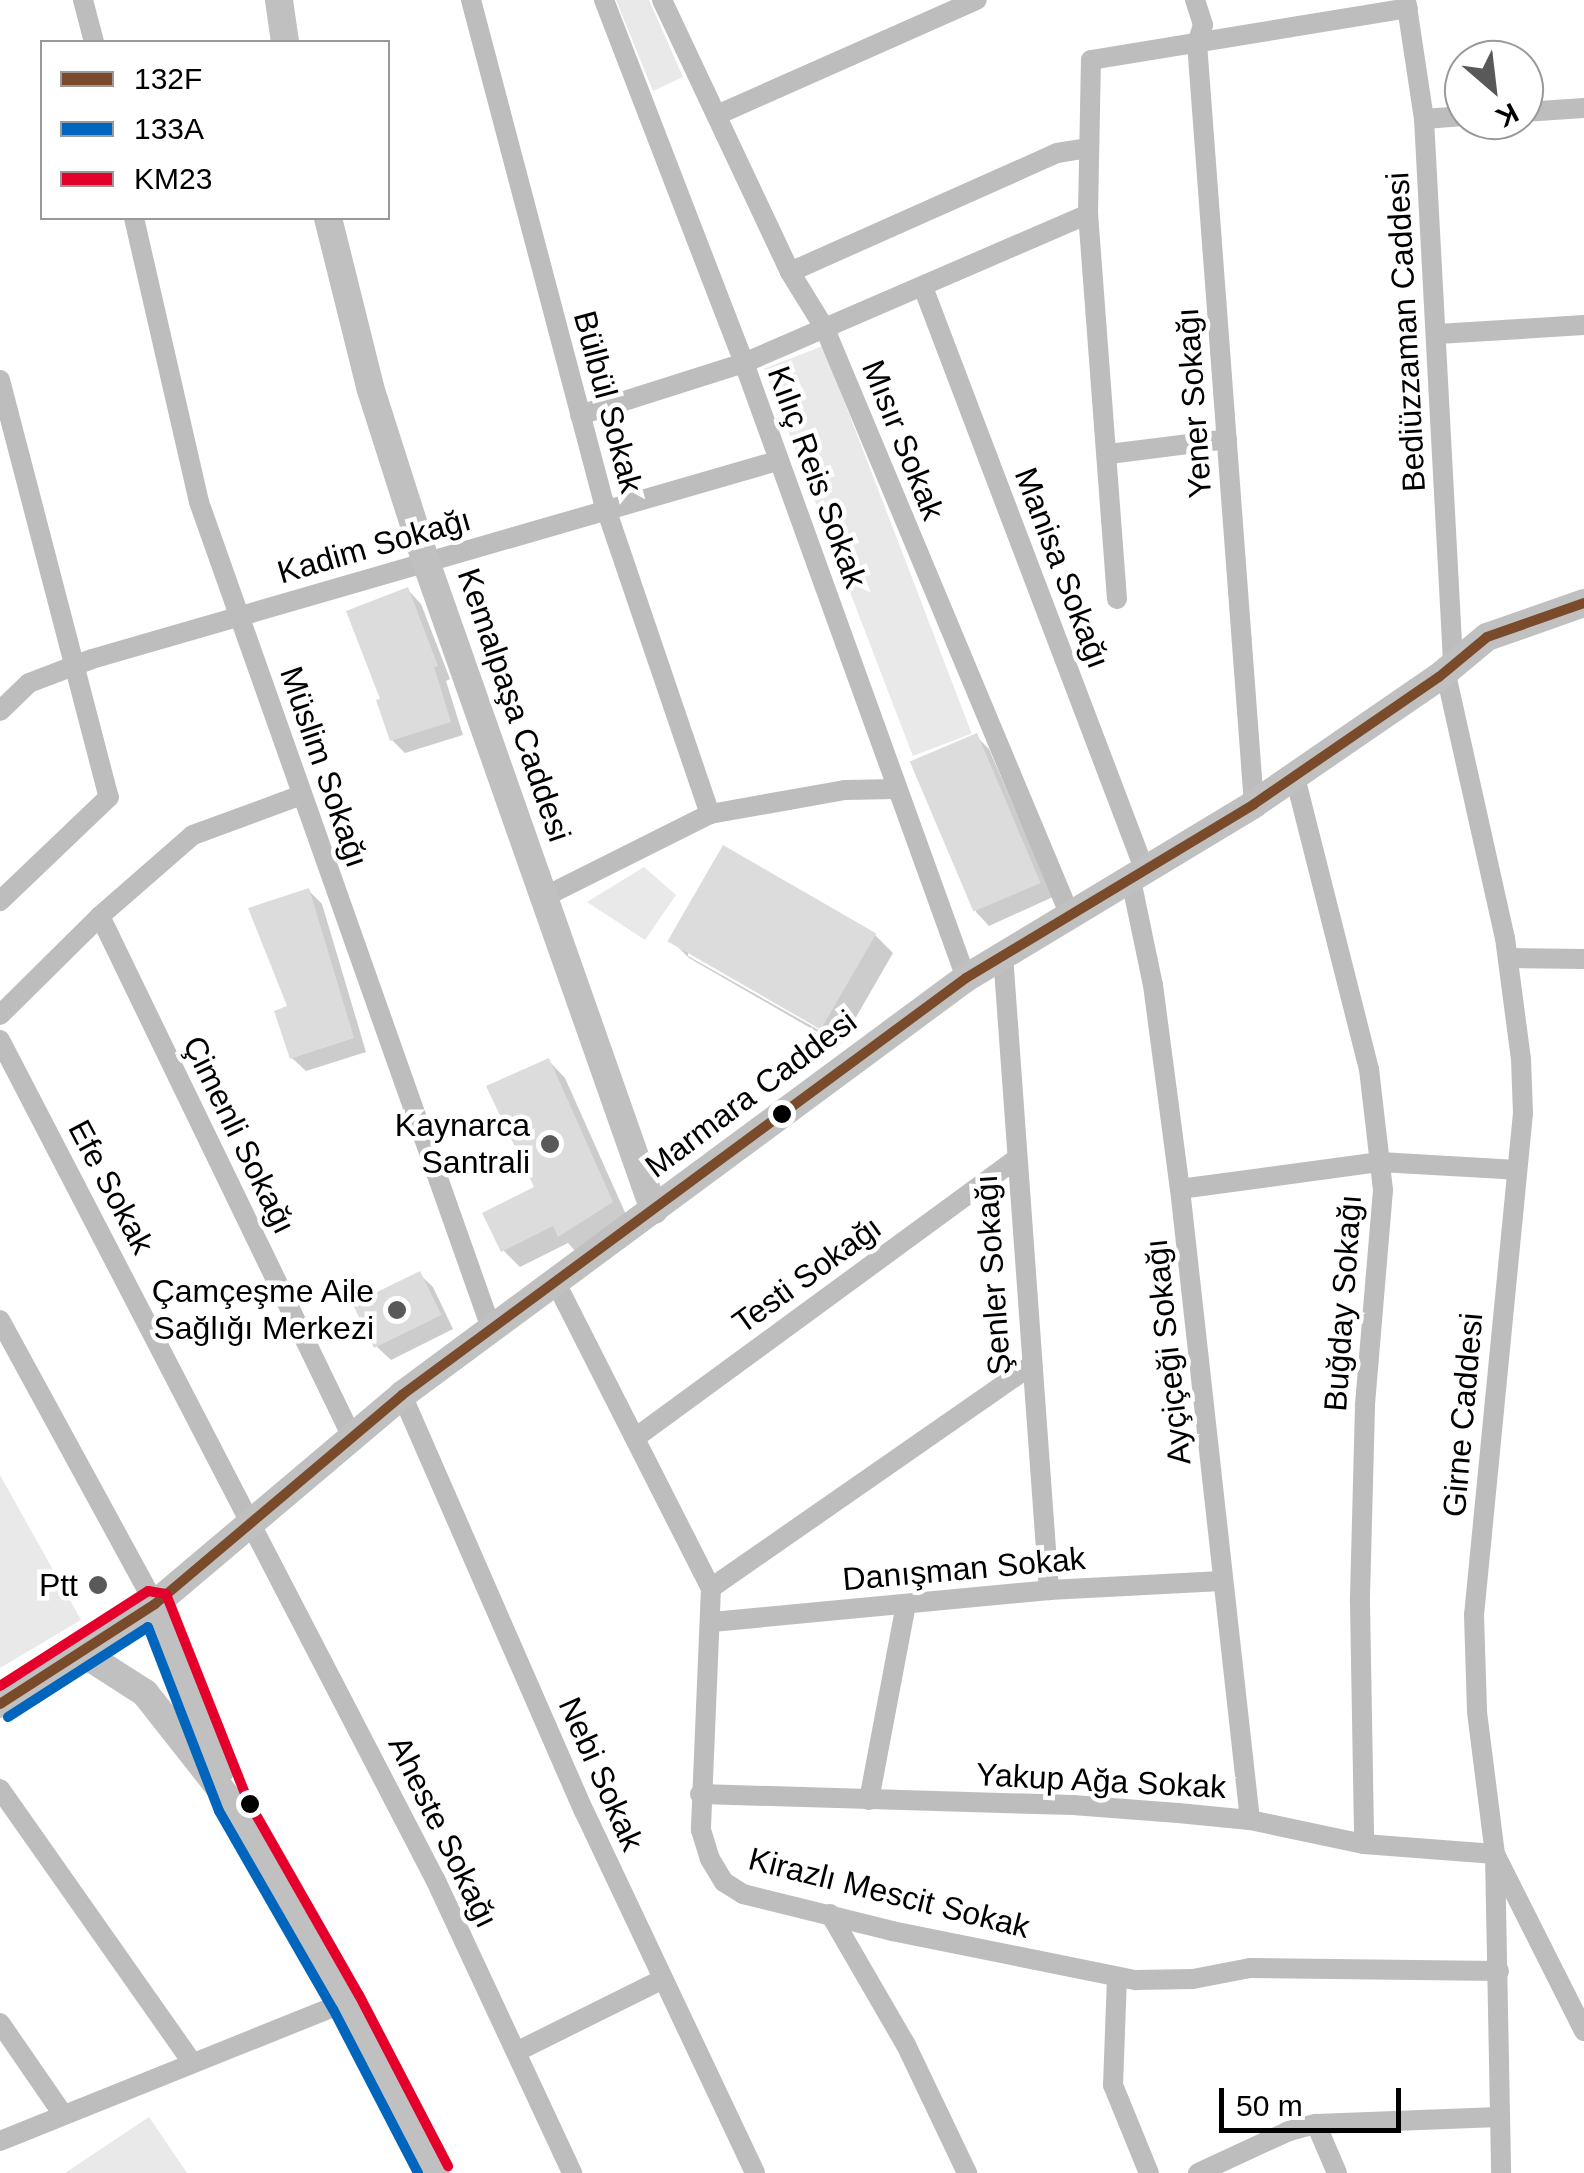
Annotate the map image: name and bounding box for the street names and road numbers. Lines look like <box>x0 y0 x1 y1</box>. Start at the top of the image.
street label: Bediüzzaman Caddesi <box>1378 171 1434 493</box>
street label: Yener Sokağı <box>1168 306 1220 500</box>
street label: Bülbül Sokak <box>565 307 651 497</box>
street label: Mısır Sokak <box>854 354 952 526</box>
street label: Kılıç Reis Sokak <box>759 361 875 593</box>
street label: Manisa Sokağı <box>1006 462 1118 674</box>
street label: Kadim Sokağı <box>273 500 475 592</box>
street label: Kemalpaşa Caddesi <box>449 563 579 847</box>
street label: Müslim Sokağı <box>272 662 376 872</box>
street label: Marmara Caddesi <box>638 1002 864 1186</box>
street label: Çimenli Sokağı <box>175 1030 303 1240</box>
street label: Efe Sokak <box>60 1114 162 1260</box>
street label: Şenler Sokağı <box>967 1173 1019 1377</box>
street label: Buğday Sokağı <box>1316 1193 1370 1413</box>
street label: Testi Sokağı <box>725 1208 889 1342</box>
street label: Ayçiçeği Sokağı <box>1137 1237 1199 1467</box>
street label: Girne Caddesi <box>1435 1311 1491 1519</box>
street label: Danışman Sokak <box>841 1539 1087 1599</box>
street label: Nebi Sokak <box>550 1691 652 1857</box>
street label: Aheste Sokağı <box>380 1730 506 1934</box>
street label: Yakup Ağa Sokak <box>974 1755 1228 1807</box>
street label: Kirazlı Mescit Sokak <box>745 1840 1033 1946</box>

